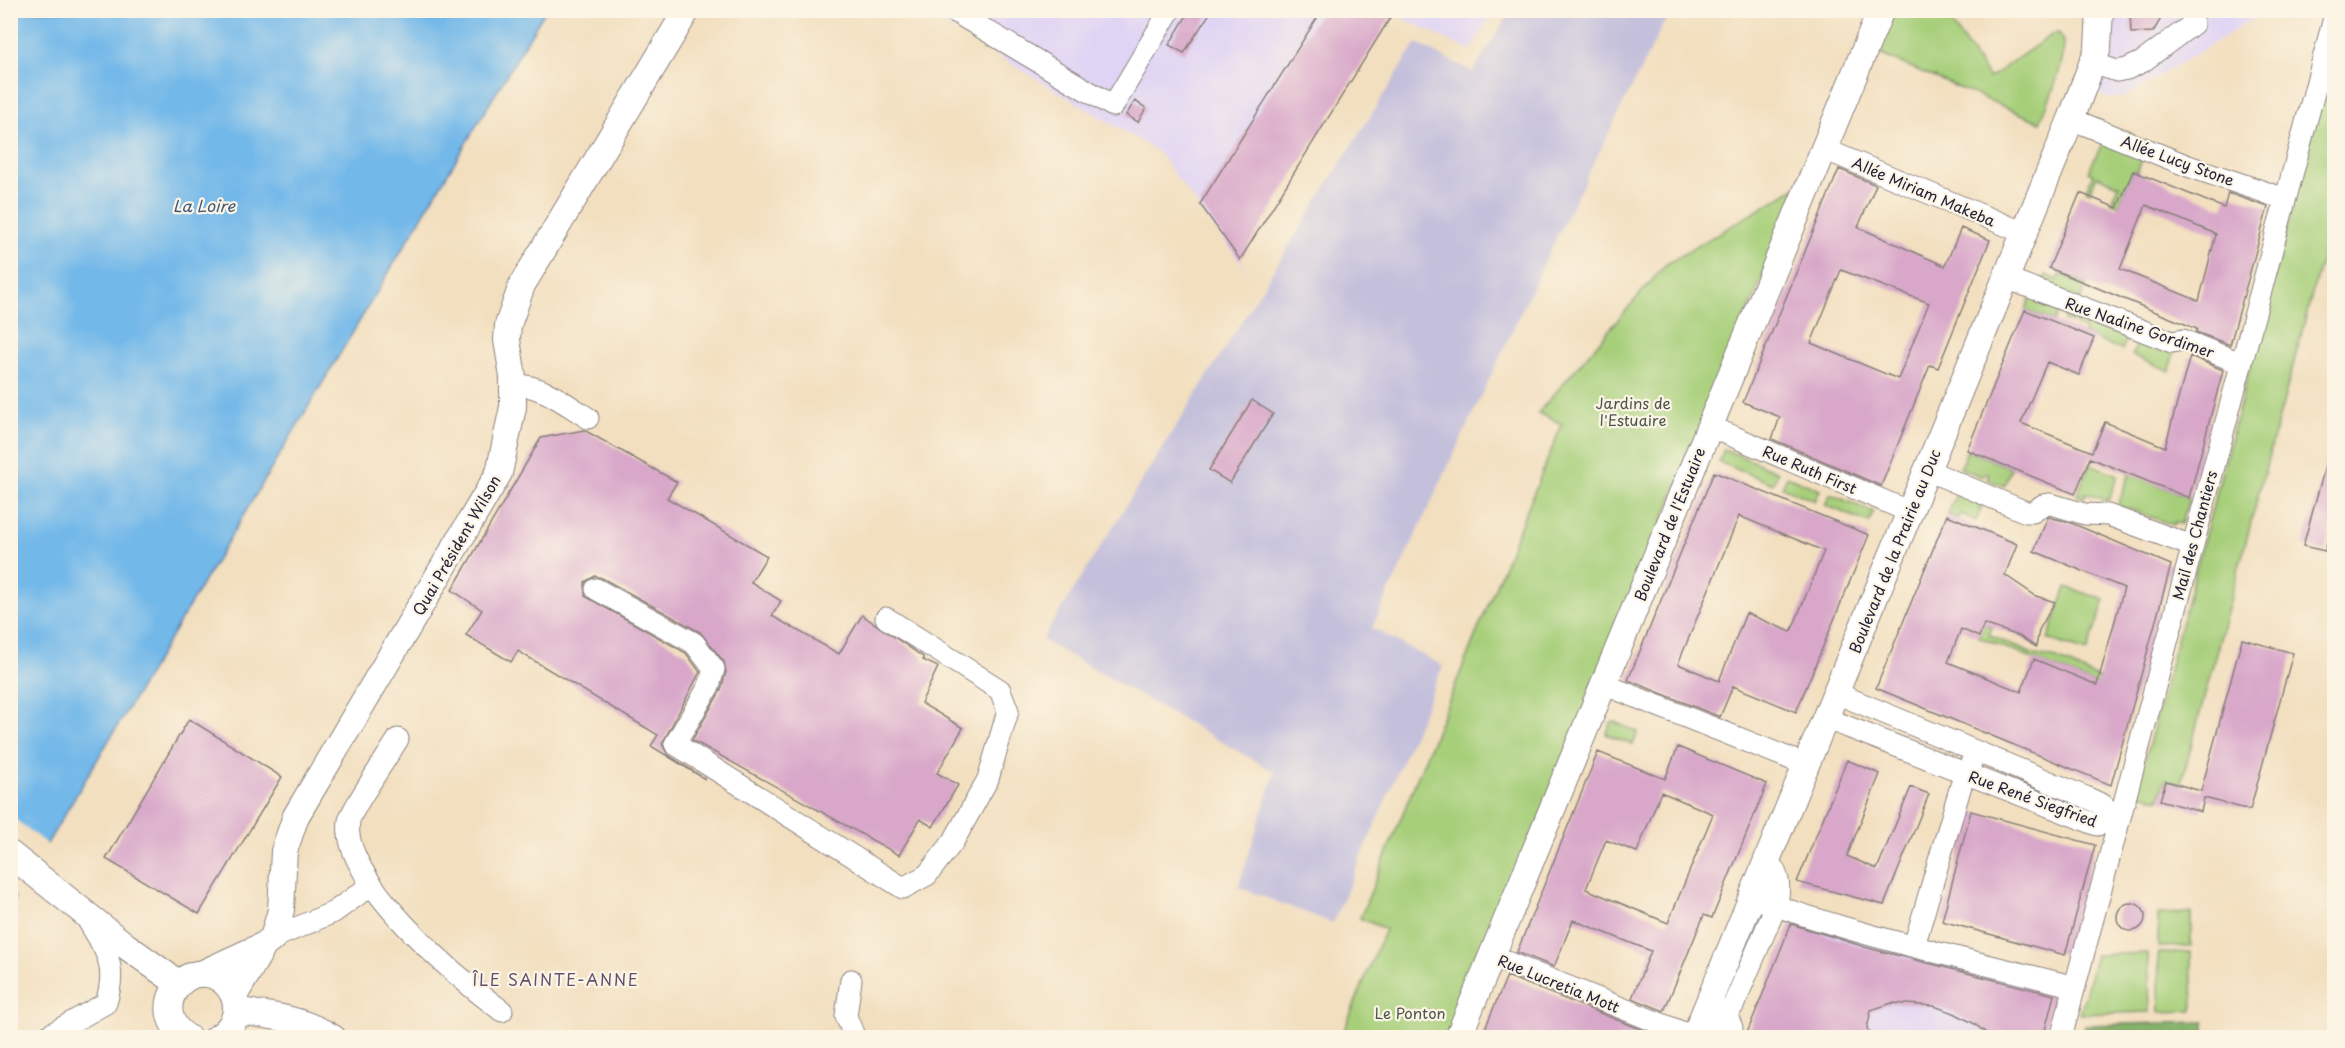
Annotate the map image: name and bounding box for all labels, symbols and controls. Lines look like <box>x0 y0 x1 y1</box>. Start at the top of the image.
street label: Allée Lucy Stone <box>2118 129 2238 191</box>
street label: Allée Miriam Makeba <box>1849 150 2000 232</box>
water label: La Loire <box>173 193 237 217</box>
street label: Rue Nadine Gordimer <box>2062 291 2218 363</box>
park label: Jardins de l'Estuaire <box>1595 391 1671 431</box>
street label: Rue Ruth First <box>1759 439 1861 499</box>
street label: Boulevard de l'Estuaire <box>1628 444 1710 604</box>
street label: Boulevard de la Prairie au Duc <box>1842 445 1946 657</box>
street label: Mail des Chantiers <box>2166 468 2222 602</box>
street label: Quai Président Wilson <box>406 471 506 619</box>
street label: Rue René Siegfried <box>1965 764 2101 832</box>
street label: Rue Lucretia Mott <box>1495 948 1623 1018</box>
district label: ÎLE SAINTE-ANNE <box>472 967 639 991</box>
park label: Le Ponton <box>1375 1001 1445 1024</box>

